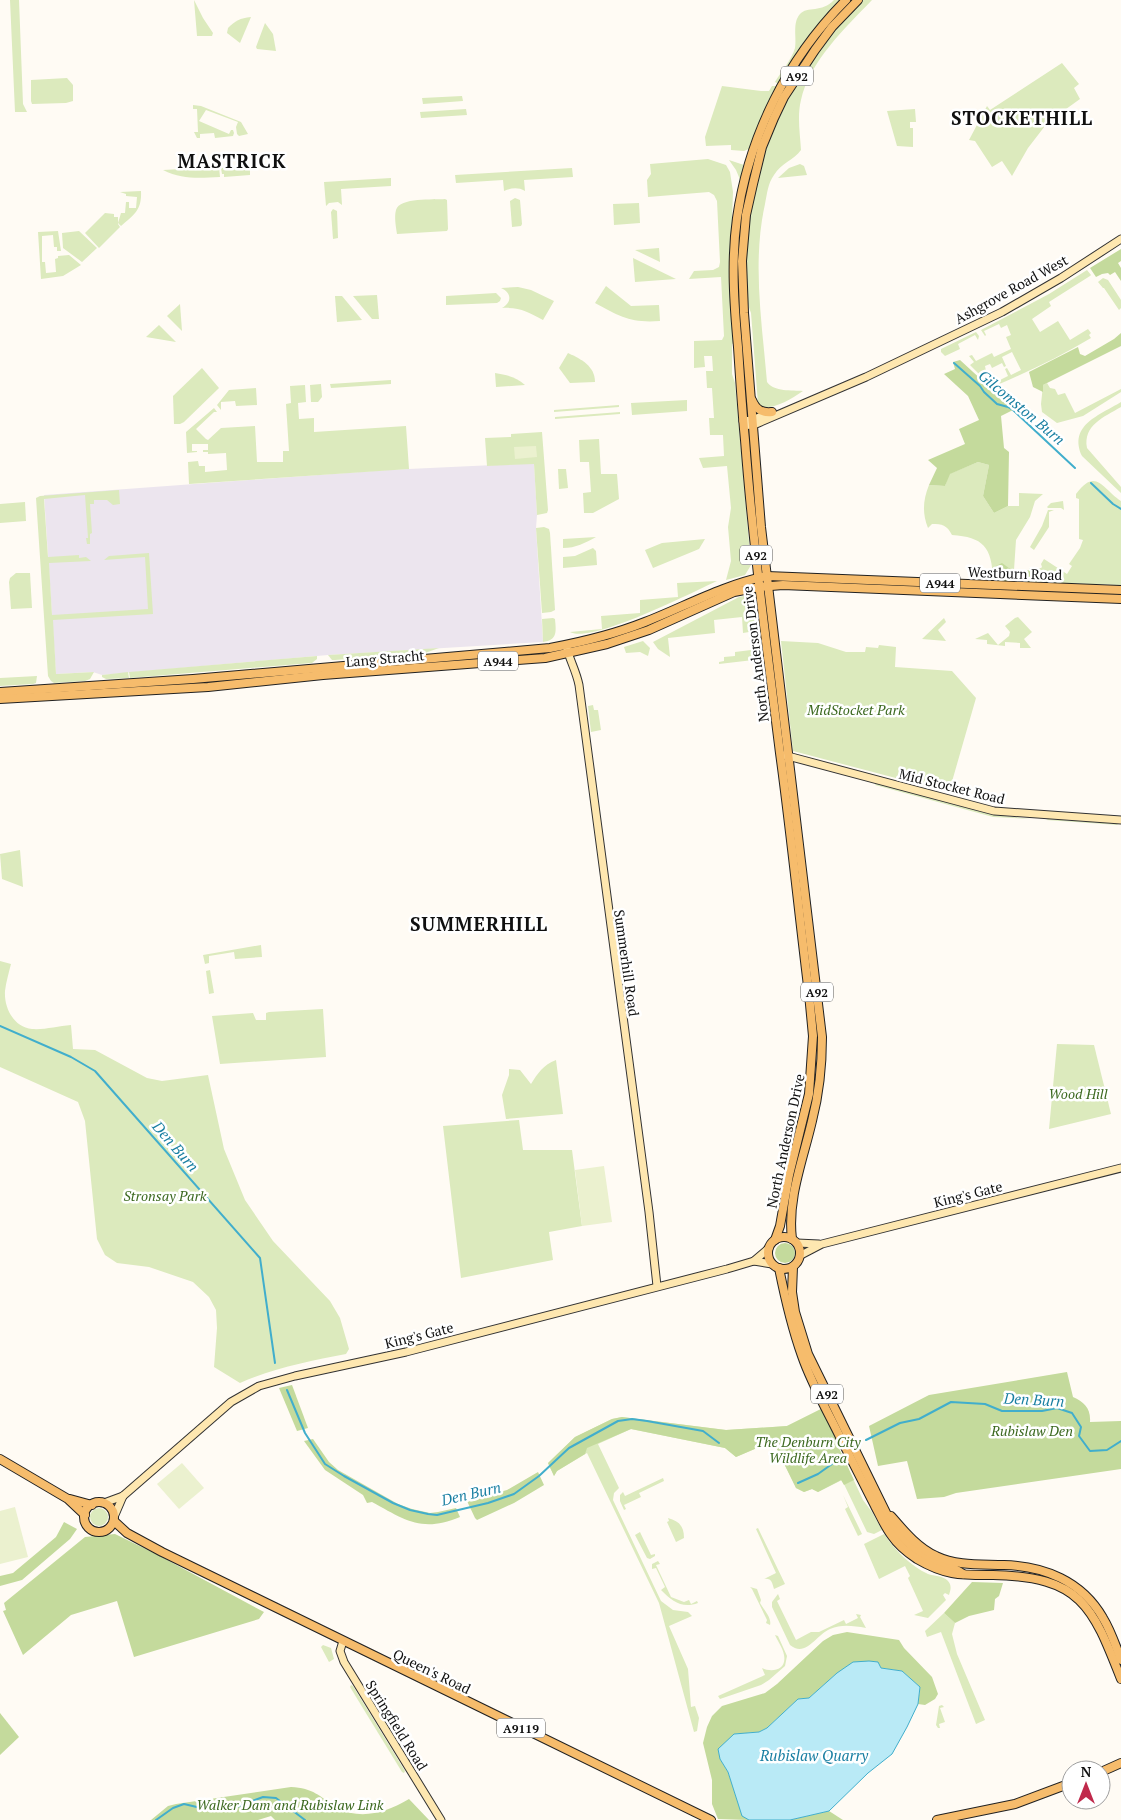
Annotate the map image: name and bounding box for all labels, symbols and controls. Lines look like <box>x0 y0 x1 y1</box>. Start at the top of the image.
road number: A92 <box>781 66 813 85</box>
district label: STOCKETHILL <box>951 105 1093 130</box>
district label: MASTRICK <box>178 148 287 173</box>
street label: Ashgrove Road West <box>951 250 1072 328</box>
water label: Gilcomston Burn <box>975 365 1069 449</box>
road number: A92 <box>740 546 772 564</box>
street label: Westburn Road <box>967 562 1063 584</box>
road number: A944 <box>920 574 960 592</box>
street label: North Anderson Drive <box>737 585 773 723</box>
street label: Lang Stracht <box>345 645 426 671</box>
road number: A944 <box>478 651 518 670</box>
park label: MidStocket Park <box>806 700 905 719</box>
street label: Mid Stocket Road <box>897 764 1007 808</box>
street label: Summerhill Road <box>610 908 644 1018</box>
district label: SUMMERHILL <box>410 911 548 936</box>
road number: A92 <box>801 982 833 1002</box>
street label: North Anderson Drive <box>761 1072 809 1210</box>
park label: Wood Hill <box>1048 1084 1108 1103</box>
water label: Den Burn <box>148 1116 203 1175</box>
street label: King's Gate <box>932 1176 1004 1212</box>
park label: Stronsay Park <box>123 1186 207 1205</box>
street label: King's Gate <box>383 1317 455 1353</box>
road number: A92 <box>811 1385 843 1404</box>
water label: Den Burn <box>1002 1387 1065 1411</box>
park label: Rubislaw Den <box>990 1421 1073 1440</box>
park label: The Denburn City Wildlife Area <box>755 1432 861 1467</box>
water label: Den Burn <box>438 1476 503 1510</box>
street label: Queen's Road <box>390 1644 474 1698</box>
street label: Springfield Road <box>362 1676 432 1774</box>
road number: A9119 <box>497 1719 545 1738</box>
water label: Rubislaw Quarry <box>759 1745 869 1765</box>
north arrow <box>1061 1760 1111 1810</box>
text: N <box>1081 1762 1092 1781</box>
park label: Walker Dam and Rubislaw Link <box>196 1795 384 1814</box>

